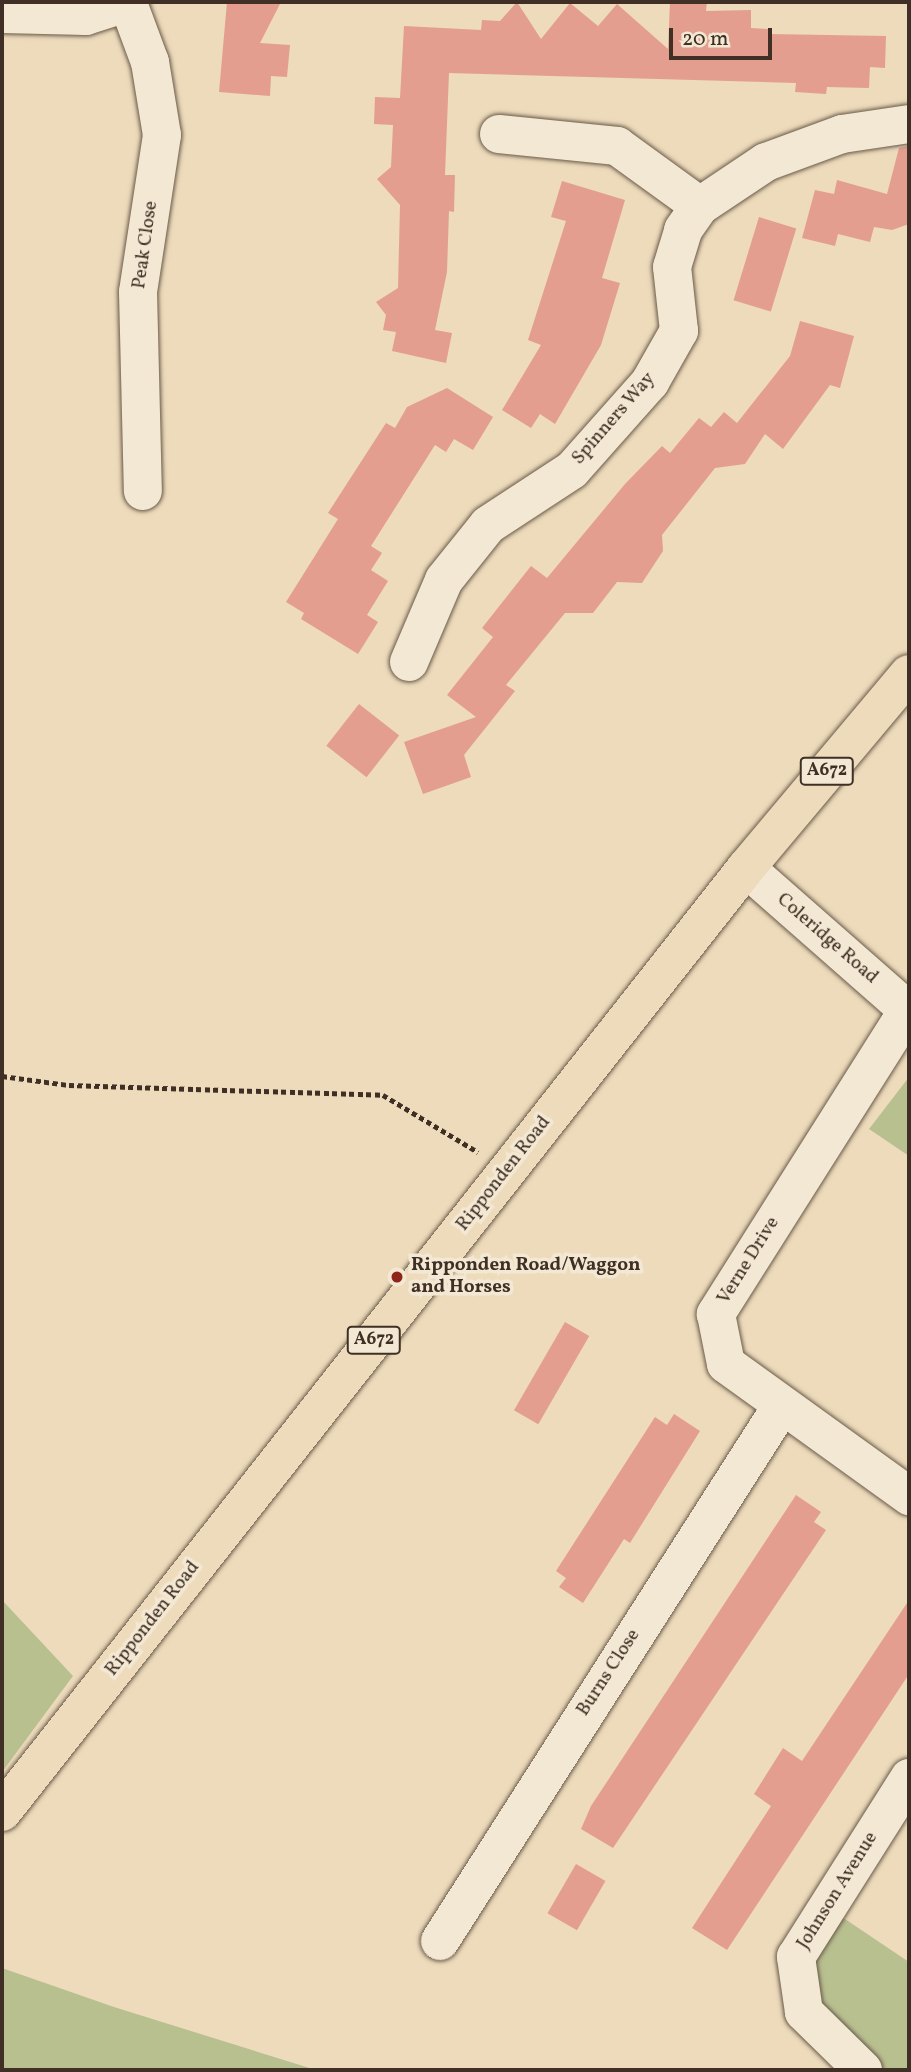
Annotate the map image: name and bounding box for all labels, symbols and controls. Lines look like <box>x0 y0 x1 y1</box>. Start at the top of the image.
scale bar <box>673 14 776 58</box>
text: 20 m <box>682 25 728 54</box>
street label: Peak Close <box>129 200 163 290</box>
street label: Spinners Way <box>567 368 661 470</box>
road number: A672 <box>799 756 855 786</box>
street label: Coleridge Road <box>772 889 882 989</box>
street label: Ripponden Road <box>452 1112 556 1236</box>
street label: Verne Drive <box>713 1213 785 1309</box>
place label: Ripponden Road/Waggon and Horses <box>411 1255 640 1299</box>
marker: Ripponden Road/Waggon and Horses <box>389 1269 405 1285</box>
road number: A672 <box>346 1325 402 1354</box>
street label: Ripponden Road <box>101 1557 205 1681</box>
street label: Burns Close <box>572 1625 646 1721</box>
street label: Johnson Avenue <box>793 1828 883 1954</box>

